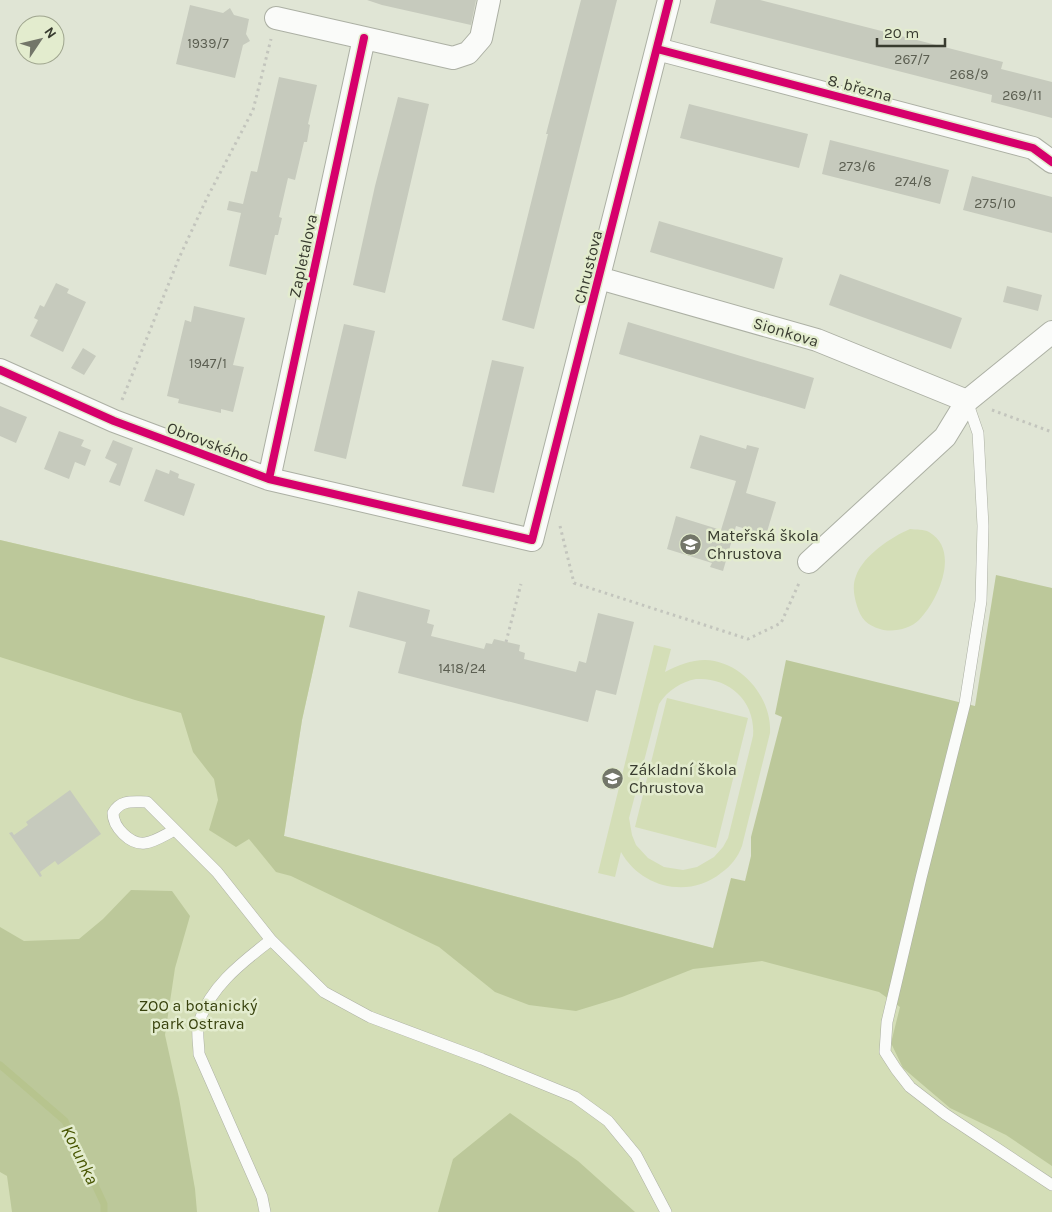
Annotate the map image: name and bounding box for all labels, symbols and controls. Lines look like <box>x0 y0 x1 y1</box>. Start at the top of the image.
north arrow <box>15 15 65 65</box>
scale bar <box>877 15 944 47</box>
text: N <box>40 24 60 42</box>
text: 20 m <box>884 24 919 42</box>
house number: 1939/7 <box>187 35 229 52</box>
house number: 267/7 <box>894 51 930 68</box>
house number: 268/9 <box>950 66 988 83</box>
street label: 8. března <box>826 70 894 106</box>
house number: 269/11 <box>1002 87 1042 104</box>
house number: 273/6 <box>838 158 876 175</box>
house number: 274/8 <box>894 173 932 190</box>
house number: 275/10 <box>974 195 1016 212</box>
street label: Zapletalova <box>285 212 321 300</box>
street label: Chrustova <box>570 228 606 306</box>
street label: Sionkova <box>751 313 821 351</box>
house number: 1947/1 <box>189 355 227 372</box>
street label: Obrovského <box>164 418 252 466</box>
place label: Mateřská škola Chrustova <box>707 526 819 563</box>
school or university icon: Mateřská škola Chrustova <box>679 532 703 556</box>
house number: 1418/24 <box>438 660 486 677</box>
place label: Základní škola Chrustova <box>629 760 737 797</box>
school or university icon: Základní škola Chrustova <box>601 766 625 790</box>
park label: ZOO a botanický park Ostrava <box>139 996 258 1033</box>
water label: Korunka <box>56 1122 104 1188</box>

